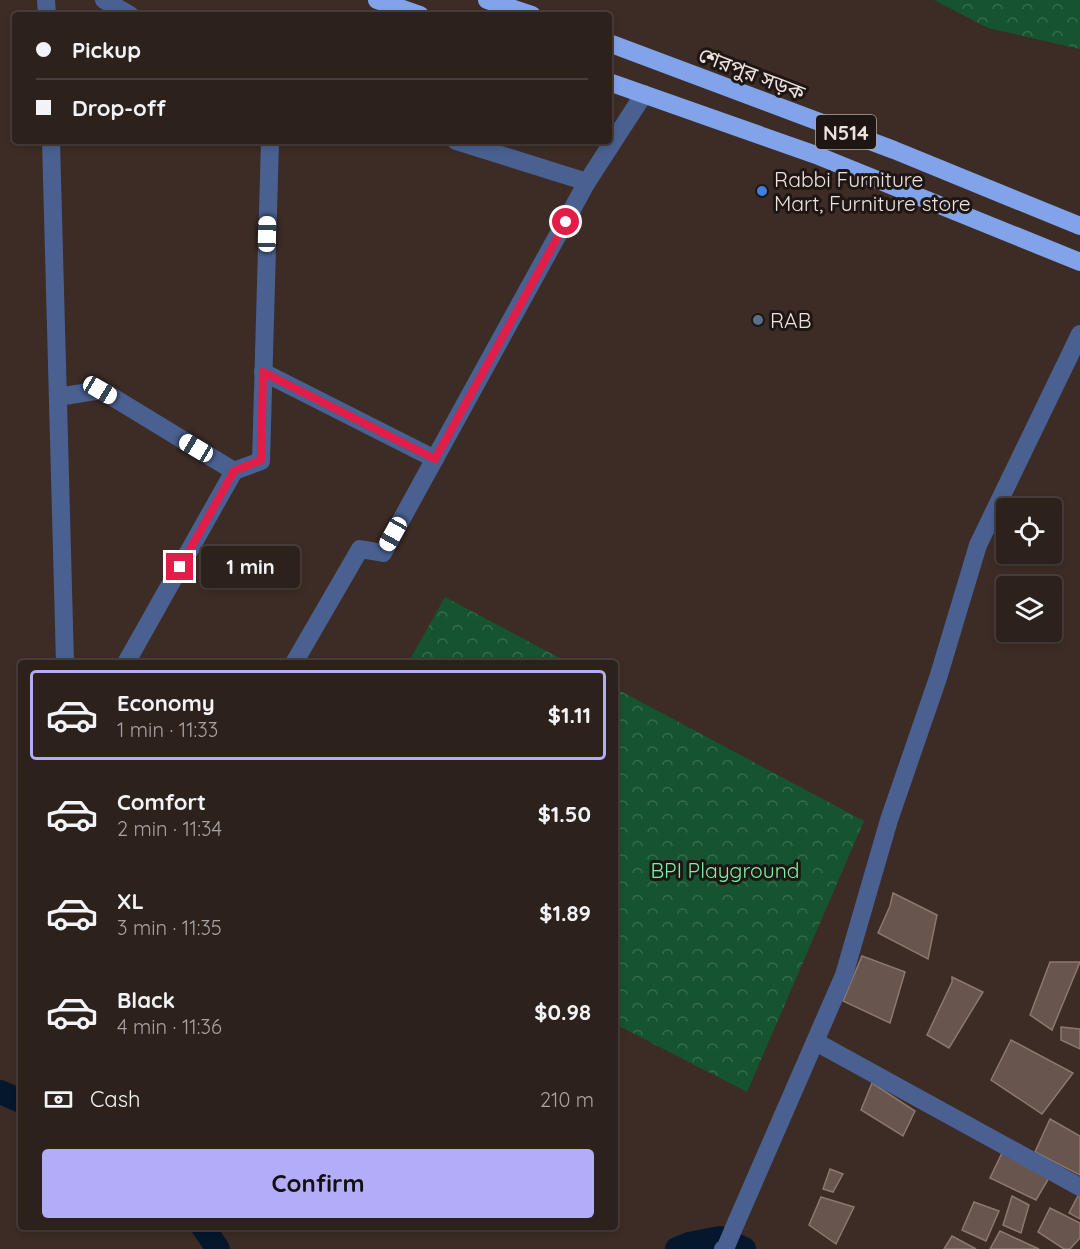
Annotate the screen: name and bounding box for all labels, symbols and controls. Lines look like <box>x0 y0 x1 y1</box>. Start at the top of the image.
text: Pickup <box>72 36 141 64</box>
street label: শেরপুর সড়ক <box>695 41 810 106</box>
text: Drop-off <box>72 94 166 122</box>
road number: N514 <box>816 115 876 149</box>
place label: Rabbi Furniture Mart, Furniture store <box>774 166 971 216</box>
marker: Rabbi Furniture Mart, Furniture store <box>755 184 769 198</box>
route start <box>552 208 579 235</box>
car <box>258 216 276 252</box>
place label: RAB <box>770 307 811 333</box>
marker: RAB <box>751 313 765 327</box>
car <box>80 373 120 407</box>
car <box>176 431 216 465</box>
map controls <box>996 498 1062 642</box>
button: locate <box>996 498 1062 564</box>
car <box>376 514 410 554</box>
callout: 1 min <box>201 546 300 588</box>
route end <box>166 553 193 580</box>
text: 1 min <box>226 554 275 579</box>
button: layers <box>996 576 1062 642</box>
icon: car <box>45 688 99 742</box>
text: Economy <box>117 689 215 717</box>
text: $1.11 <box>548 701 591 729</box>
text: 1 min · 11:33 <box>117 717 218 742</box>
icon: car <box>45 787 99 841</box>
text: Comfort <box>117 788 206 816</box>
text: $1.50 <box>538 800 591 828</box>
text: 2 min · 11:34 <box>117 816 222 841</box>
park label: BPI Playground <box>650 857 800 883</box>
icon: car <box>45 886 99 940</box>
text: XL <box>117 887 144 915</box>
text: $1.89 <box>539 899 591 927</box>
text: 3 min · 11:35 <box>117 915 222 940</box>
icon: car <box>45 985 99 1039</box>
text: Black <box>117 986 175 1014</box>
text: $0.98 <box>534 998 591 1026</box>
text: 4 min · 11:36 <box>117 1014 222 1039</box>
icon: cash <box>42 1083 75 1116</box>
text: Cash <box>90 1085 141 1113</box>
text: 210 m <box>540 1087 594 1112</box>
button: Confirm <box>42 1149 594 1218</box>

